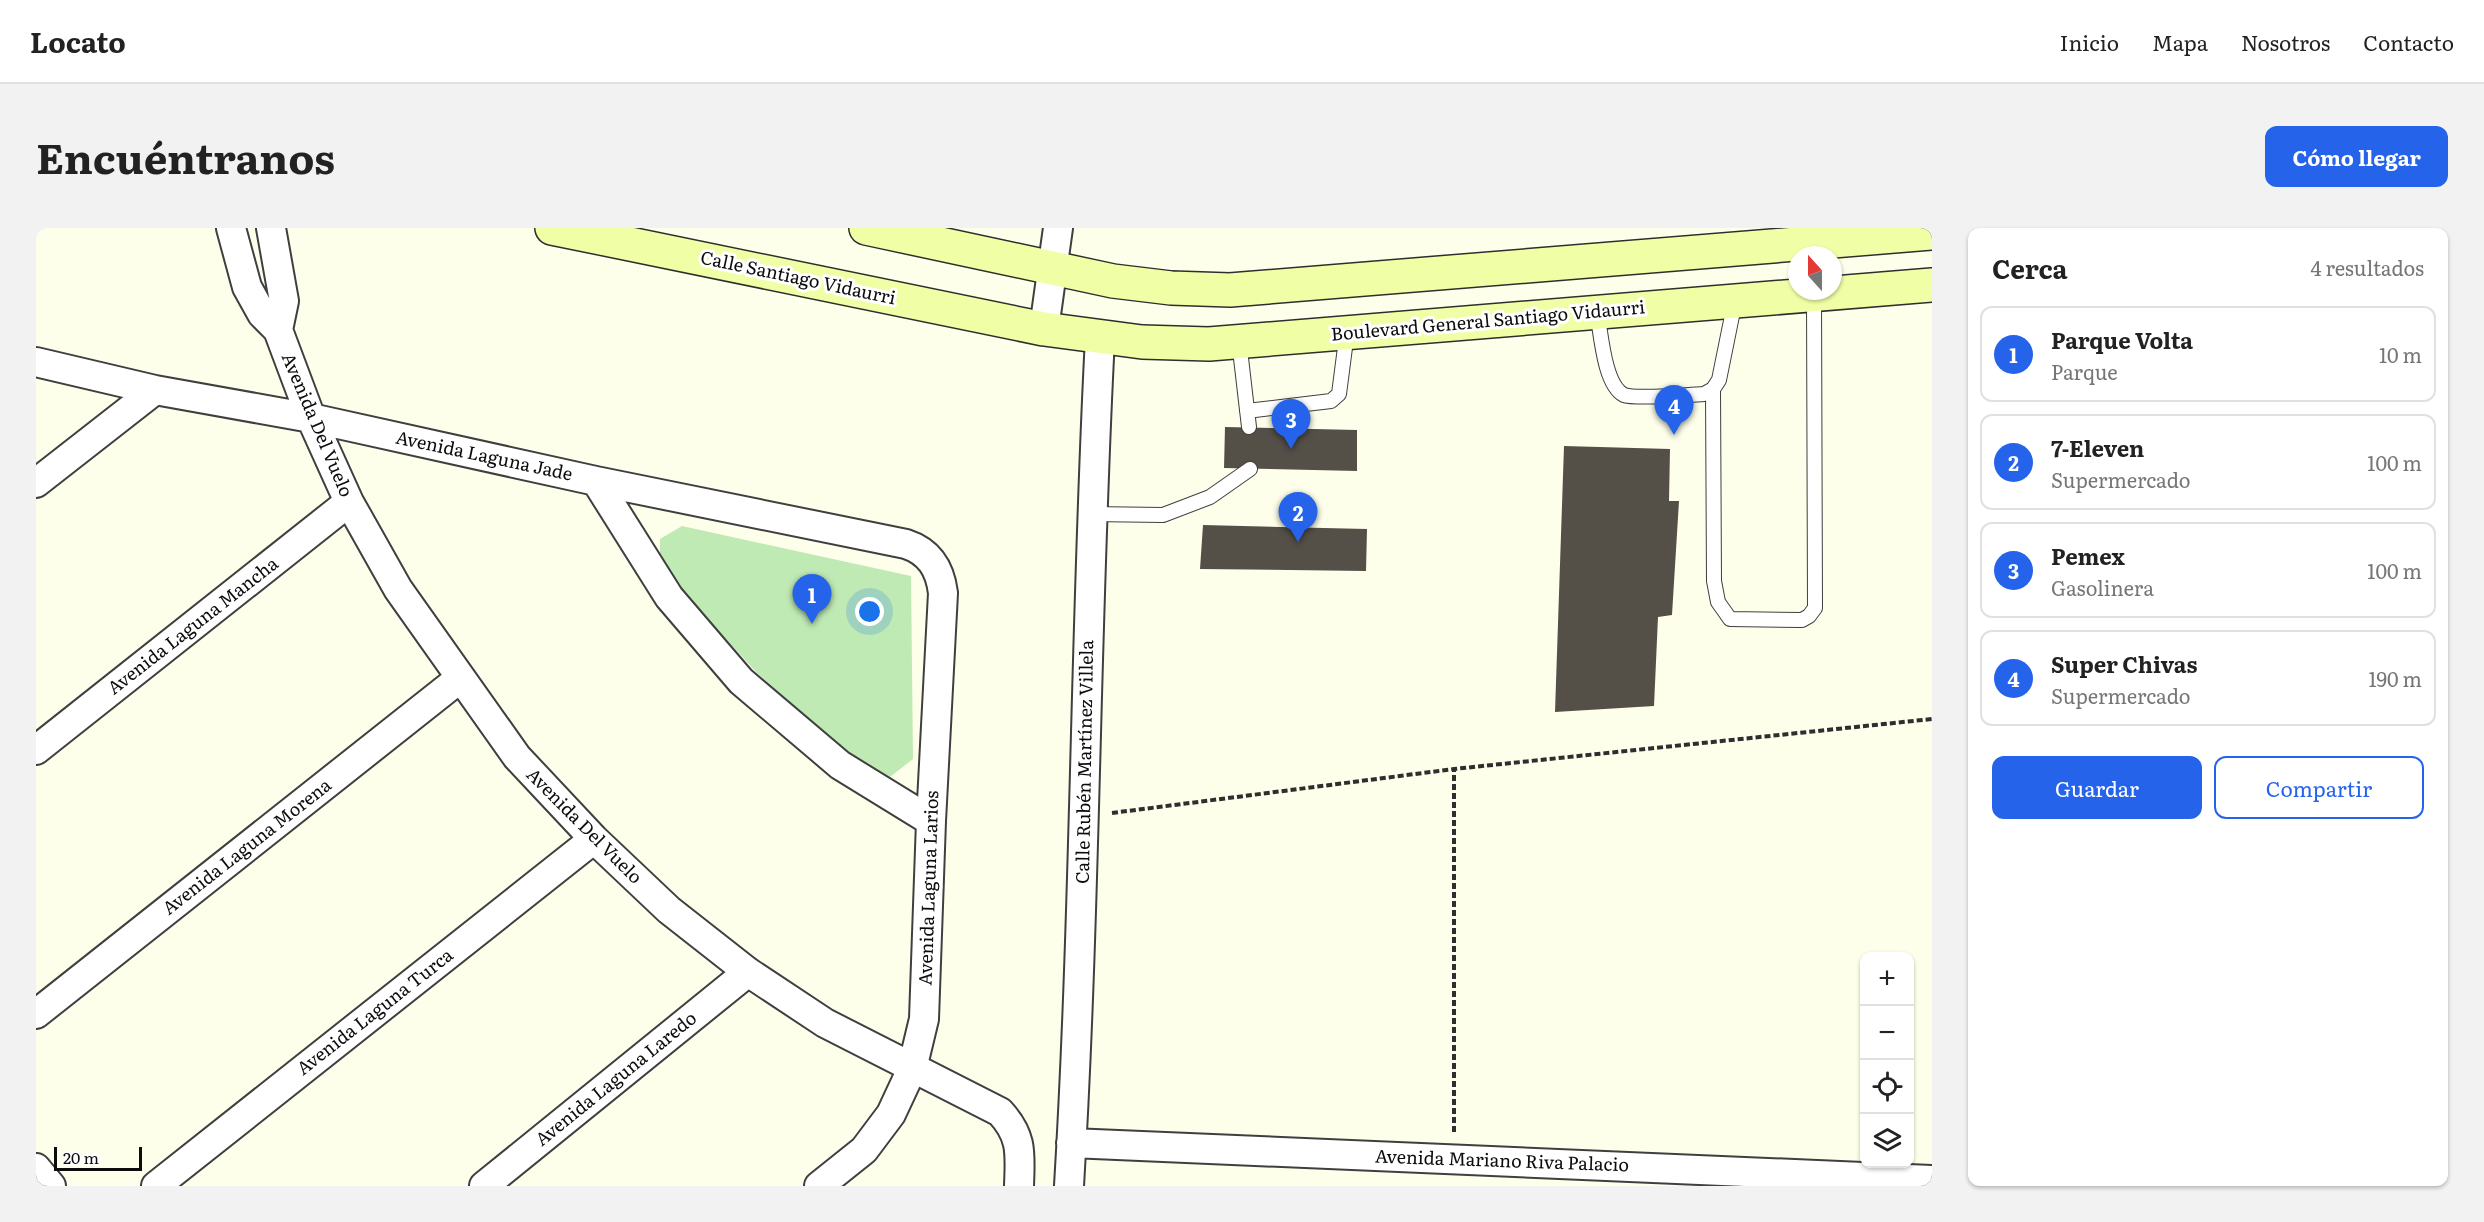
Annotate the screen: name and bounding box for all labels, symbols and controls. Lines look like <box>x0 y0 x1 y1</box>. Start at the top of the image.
text: Locato <box>30 20 126 62</box>
text: Inicio <box>2060 26 2119 57</box>
text: Mapa <box>2152 26 2208 57</box>
text: Nosotros <box>2241 26 2330 57</box>
text: Contacto <box>2363 26 2454 57</box>
text: Encuéntranos <box>36 125 335 187</box>
button: Cómo llegar <box>2265 126 2448 187</box>
street label: Calle Santiago Vidaurri <box>698 243 898 310</box>
north arrow <box>1788 246 1842 300</box>
text: Cerca <box>1992 248 2068 287</box>
text: 4 resultados <box>2310 252 2424 282</box>
street label: Boulevard General Santiago Vidaurri <box>1330 292 1646 347</box>
text: Parque Volta <box>2051 323 2193 356</box>
text: 1 <box>2009 339 2018 369</box>
text: 10 m <box>2379 339 2422 369</box>
street label: Avenida Del Vuelo <box>276 348 361 501</box>
text: Parque <box>2051 356 2118 386</box>
pin: 4 <box>1654 386 1694 435</box>
pin: 3 <box>1272 400 1310 449</box>
street label: Avenida Laguna Jade <box>393 423 575 486</box>
text: 7-Eleven <box>2051 431 2144 464</box>
text: 2 <box>2008 447 2019 477</box>
text: 100 m <box>2367 447 2422 477</box>
text: Supermercado <box>2051 464 2191 494</box>
pin: 2 <box>1278 492 1318 542</box>
text: Pemex <box>2051 539 2125 572</box>
street label: Avenida Laguna Mancha <box>101 549 284 700</box>
text: 3 <box>2008 555 2019 585</box>
text: 100 m <box>2367 555 2422 585</box>
text: Gasolinera <box>2051 572 2154 602</box>
pin: 1 <box>792 574 832 624</box>
your location <box>855 597 884 626</box>
street label: Calle Rubén Martínez Villela <box>1068 639 1099 884</box>
text: Super Chivas <box>2051 647 2197 680</box>
text: 4 <box>2007 663 2020 693</box>
text: 190 m <box>2368 663 2422 693</box>
text: Supermercado <box>2051 680 2191 710</box>
button: Guardar <box>1992 756 2202 819</box>
button: Compartir <box>2214 756 2424 819</box>
street label: Avenida Del Vuelo <box>521 761 649 889</box>
street label: Avenida Laguna Morena <box>156 771 337 921</box>
street label: Avenida Laguna Larios <box>911 790 944 986</box>
street label: Avenida Laguna Turca <box>290 941 458 1081</box>
map controls <box>1860 952 1914 1168</box>
button: + <box>1860 952 1914 1006</box>
street label: Avenida Laguna Laredo <box>528 1004 702 1152</box>
button: − <box>1860 1006 1914 1060</box>
button: locate <box>1860 1060 1914 1114</box>
button: layers <box>1860 1114 1914 1168</box>
street label: Avenida Mariano Riva Palacio <box>1375 1142 1630 1177</box>
scale bar <box>54 1144 142 1172</box>
text: 20 m <box>63 1145 99 1169</box>

